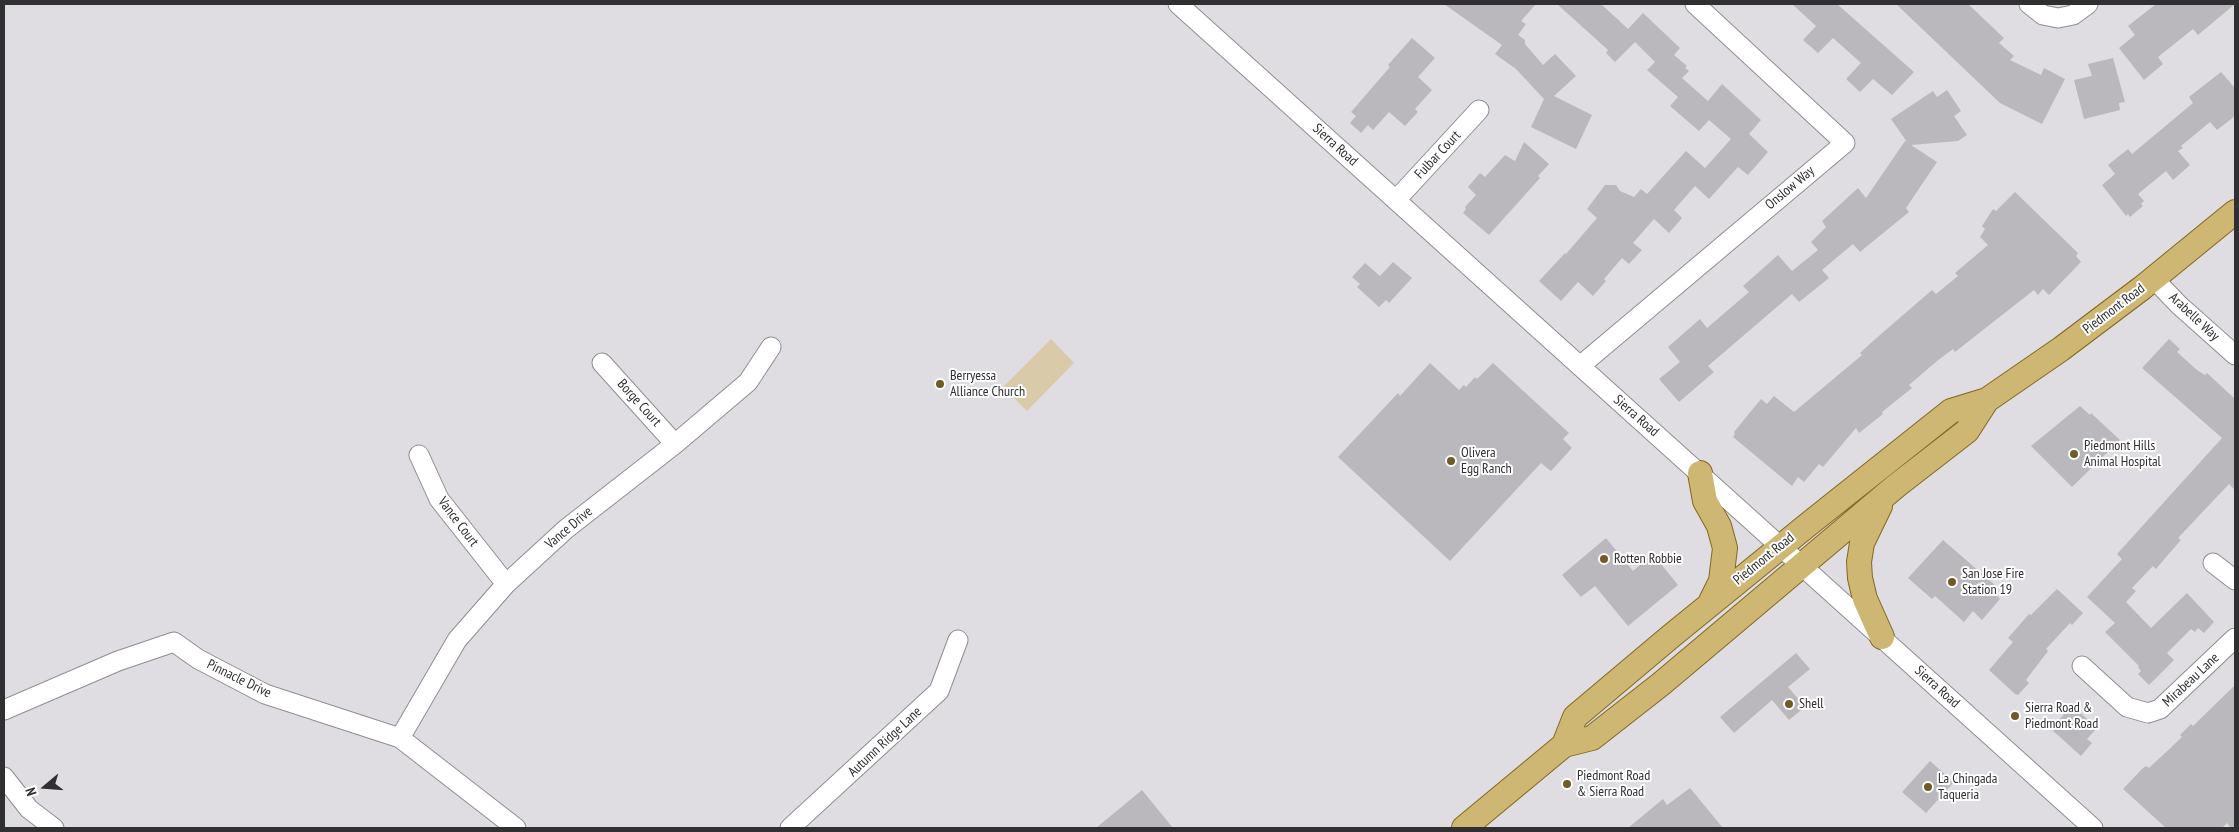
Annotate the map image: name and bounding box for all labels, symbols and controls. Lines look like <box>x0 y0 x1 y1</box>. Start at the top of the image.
street label: Sierra Road <box>1309 120 1361 170</box>
street label: Fulbar Court <box>1411 127 1465 183</box>
street label: Onslow Way <box>1762 163 1818 213</box>
street label: Piedmont Road <box>2080 280 2148 338</box>
street label: Arabelle Way <box>2165 289 2223 345</box>
place label: Berryessa Alliance Church <box>950 368 1025 401</box>
street label: Borge Court <box>614 376 664 430</box>
marker: Berryessa Alliance Church <box>934 378 946 390</box>
street label: Sierra Road <box>1610 392 1662 440</box>
place label: Piedmont Hills Animal Hospital <box>2084 438 2161 471</box>
place label: Olivera Egg Ranch <box>1461 445 1512 478</box>
marker: Piedmont Hills Animal Hospital <box>2068 448 2080 460</box>
marker: Olivera Egg Ranch <box>1445 455 1457 467</box>
street label: Vance Court <box>434 494 482 550</box>
street label: Vance Drive <box>542 503 596 553</box>
street label: Piedmont Road <box>1730 529 1798 589</box>
place label: Rotten Robbie <box>1614 551 1682 567</box>
marker: Rotten Robbie <box>1598 553 1610 565</box>
place label: San Jose Fire Station 19 <box>1962 566 2024 598</box>
marker: San Jose Fire Station 19 <box>1946 576 1958 588</box>
street label: Mirabeau Lane <box>2159 650 2223 710</box>
street label: Pinnacle Drive <box>204 656 274 702</box>
street label: Sierra Road <box>1911 662 1963 712</box>
place label: Shell <box>1799 696 1823 712</box>
marker: Shell <box>1783 698 1795 710</box>
place label: Sierra Road & Piedmont Road <box>2025 700 2098 732</box>
street label: Autumn Ridge Lane <box>845 704 925 780</box>
marker: Sierra Road & Piedmont Road <box>2009 710 2021 722</box>
north arrow <box>20 762 70 812</box>
place label: Piedmont Road & Sierra Road <box>1577 768 1650 800</box>
place label: La Chingada Taqueria <box>1938 771 1997 804</box>
marker: Piedmont Road & Sierra Road <box>1561 778 1573 790</box>
marker: La Chingada Taqueria <box>1922 781 1934 793</box>
text: N <box>21 785 40 798</box>

